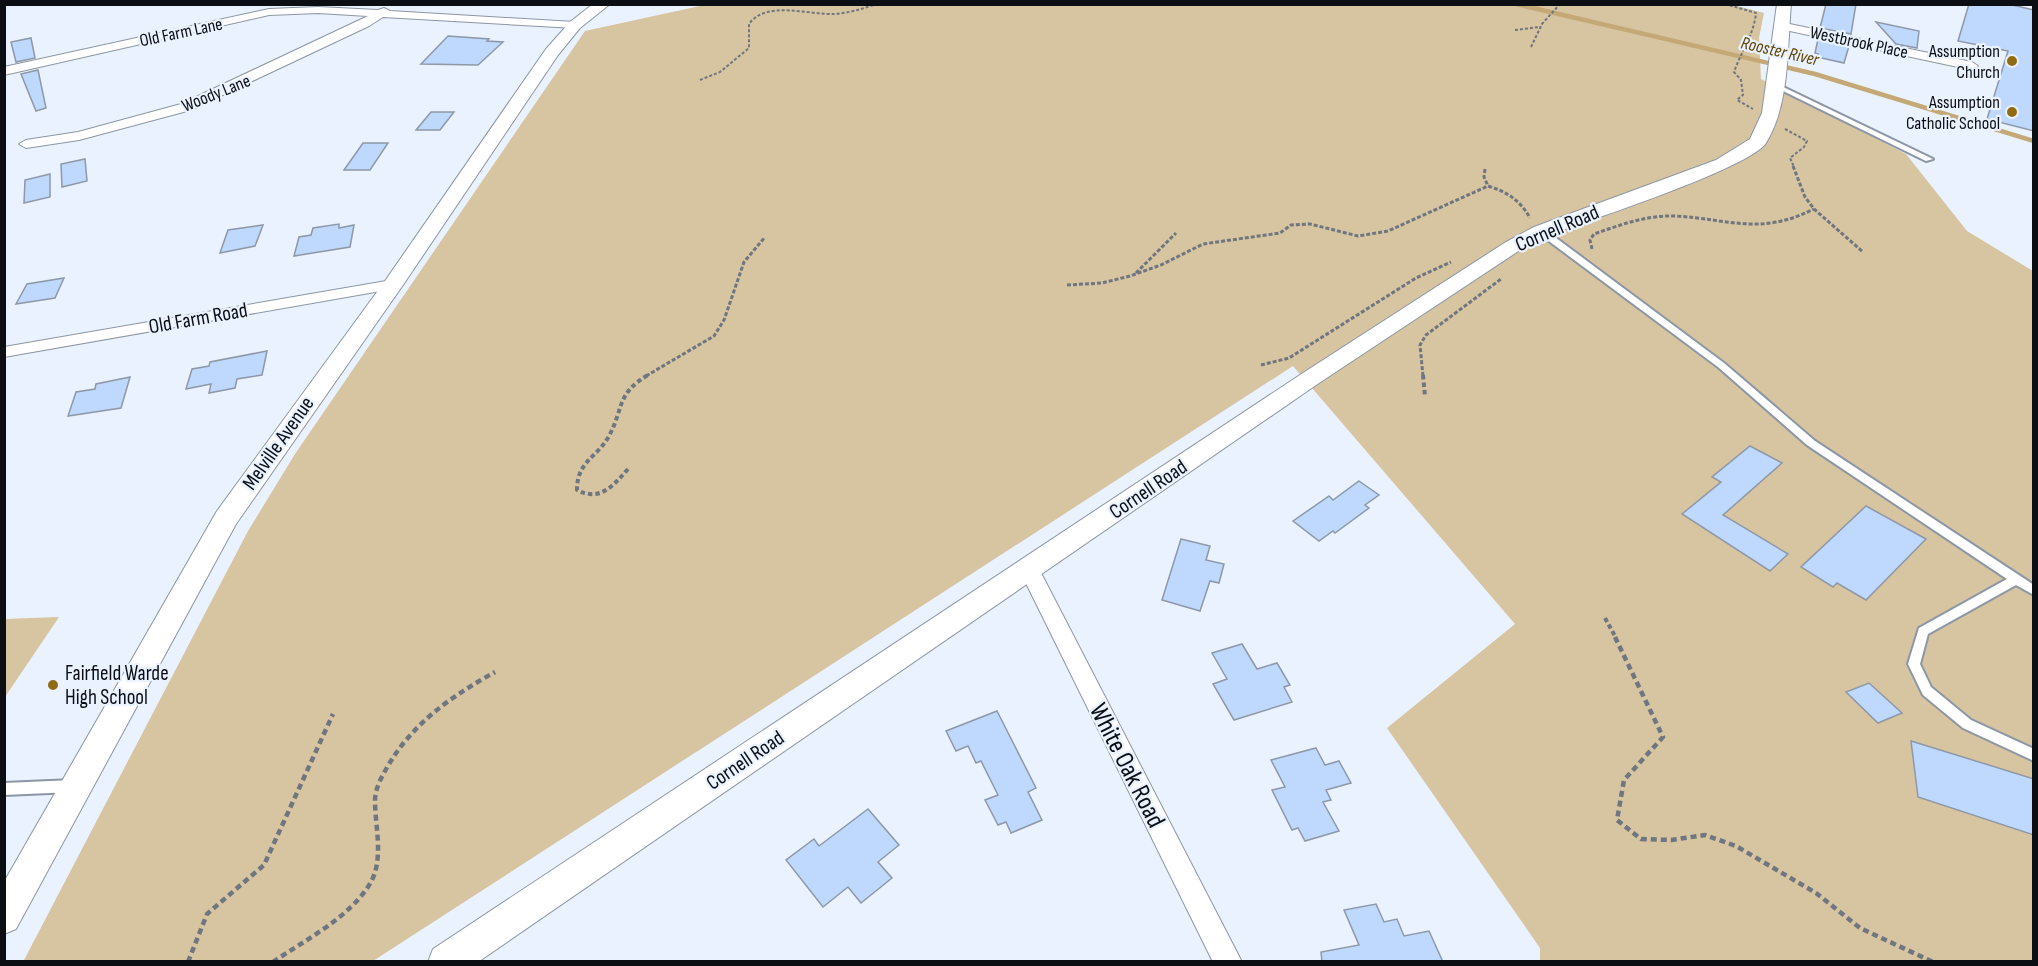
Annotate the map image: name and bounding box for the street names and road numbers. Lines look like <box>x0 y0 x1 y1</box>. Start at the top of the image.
street label: Old Farm Lane <box>138 13 224 52</box>
street label: Westbrook Place <box>1808 22 1910 63</box>
street label: Woody Lane <box>179 70 254 117</box>
street label: Cornell Road <box>1512 200 1603 257</box>
street label: Old Farm Road <box>147 298 249 339</box>
street label: Melville Avenue <box>237 392 320 495</box>
street label: Cornell Road <box>1105 454 1192 524</box>
street label: White Oak Road <box>1082 698 1171 833</box>
street label: Cornell Road <box>702 725 789 795</box>

